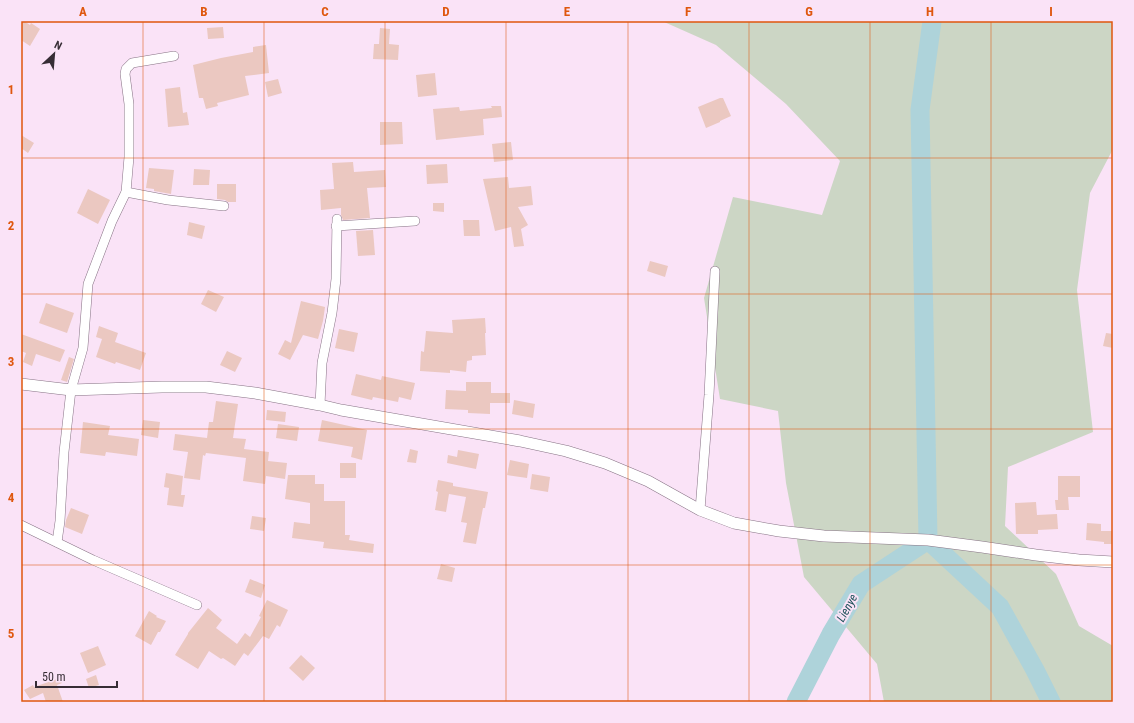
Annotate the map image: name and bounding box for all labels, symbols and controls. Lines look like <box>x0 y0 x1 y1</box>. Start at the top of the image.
text: A <box>79 4 87 19</box>
text: B <box>200 4 208 19</box>
text: C <box>321 4 329 19</box>
text: D <box>442 4 450 19</box>
text: E <box>564 4 571 19</box>
text: F <box>685 4 691 19</box>
text: G <box>805 4 813 19</box>
text: H <box>926 4 934 19</box>
text: I <box>1049 4 1053 19</box>
north arrow <box>34 34 74 74</box>
text: N <box>52 38 64 53</box>
text: 1 <box>8 82 14 97</box>
text: 2 <box>8 218 15 233</box>
text: 3 <box>8 354 14 369</box>
text: 4 <box>8 490 15 505</box>
water label: Lienye <box>834 591 861 624</box>
text: 5 <box>8 626 15 641</box>
scale bar <box>36 663 117 689</box>
text: 50 m <box>42 670 66 684</box>

